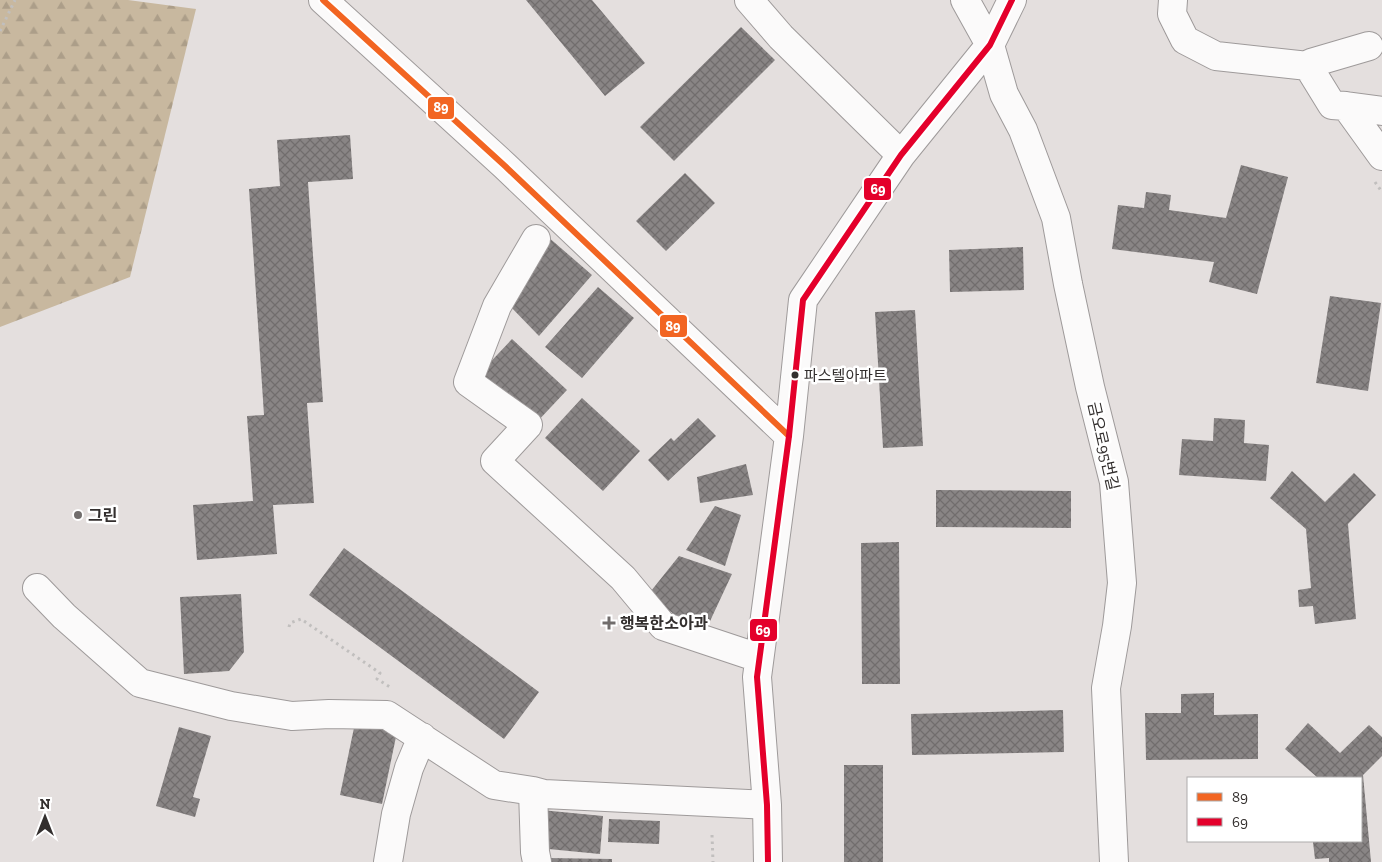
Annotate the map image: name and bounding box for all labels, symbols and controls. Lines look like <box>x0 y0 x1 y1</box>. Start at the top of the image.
line badge: 89 <box>427 96 455 120</box>
text: 89 <box>433 99 449 116</box>
line badge: 69 <box>863 177 892 201</box>
text: 69 <box>871 181 886 198</box>
line badge: 89 <box>659 314 688 338</box>
text: 89 <box>665 318 681 335</box>
place label: 파스텔아파트 <box>804 367 887 385</box>
marker: 파스텔아파트 <box>790 370 800 380</box>
street label: 금오로95번길 <box>1084 400 1123 492</box>
place label: 그린 <box>88 506 117 525</box>
marker: 그린 <box>72 509 84 521</box>
place label: 행복한소아과 <box>620 614 708 633</box>
marker: 행복한소아과 <box>602 616 616 630</box>
line badge: 69 <box>749 618 778 642</box>
text: 69 <box>756 622 771 639</box>
legend <box>1187 777 1362 842</box>
text: 89 <box>1232 788 1248 806</box>
north arrow <box>20 792 70 842</box>
text: N <box>40 796 51 813</box>
text: 69 <box>1232 813 1248 831</box>

